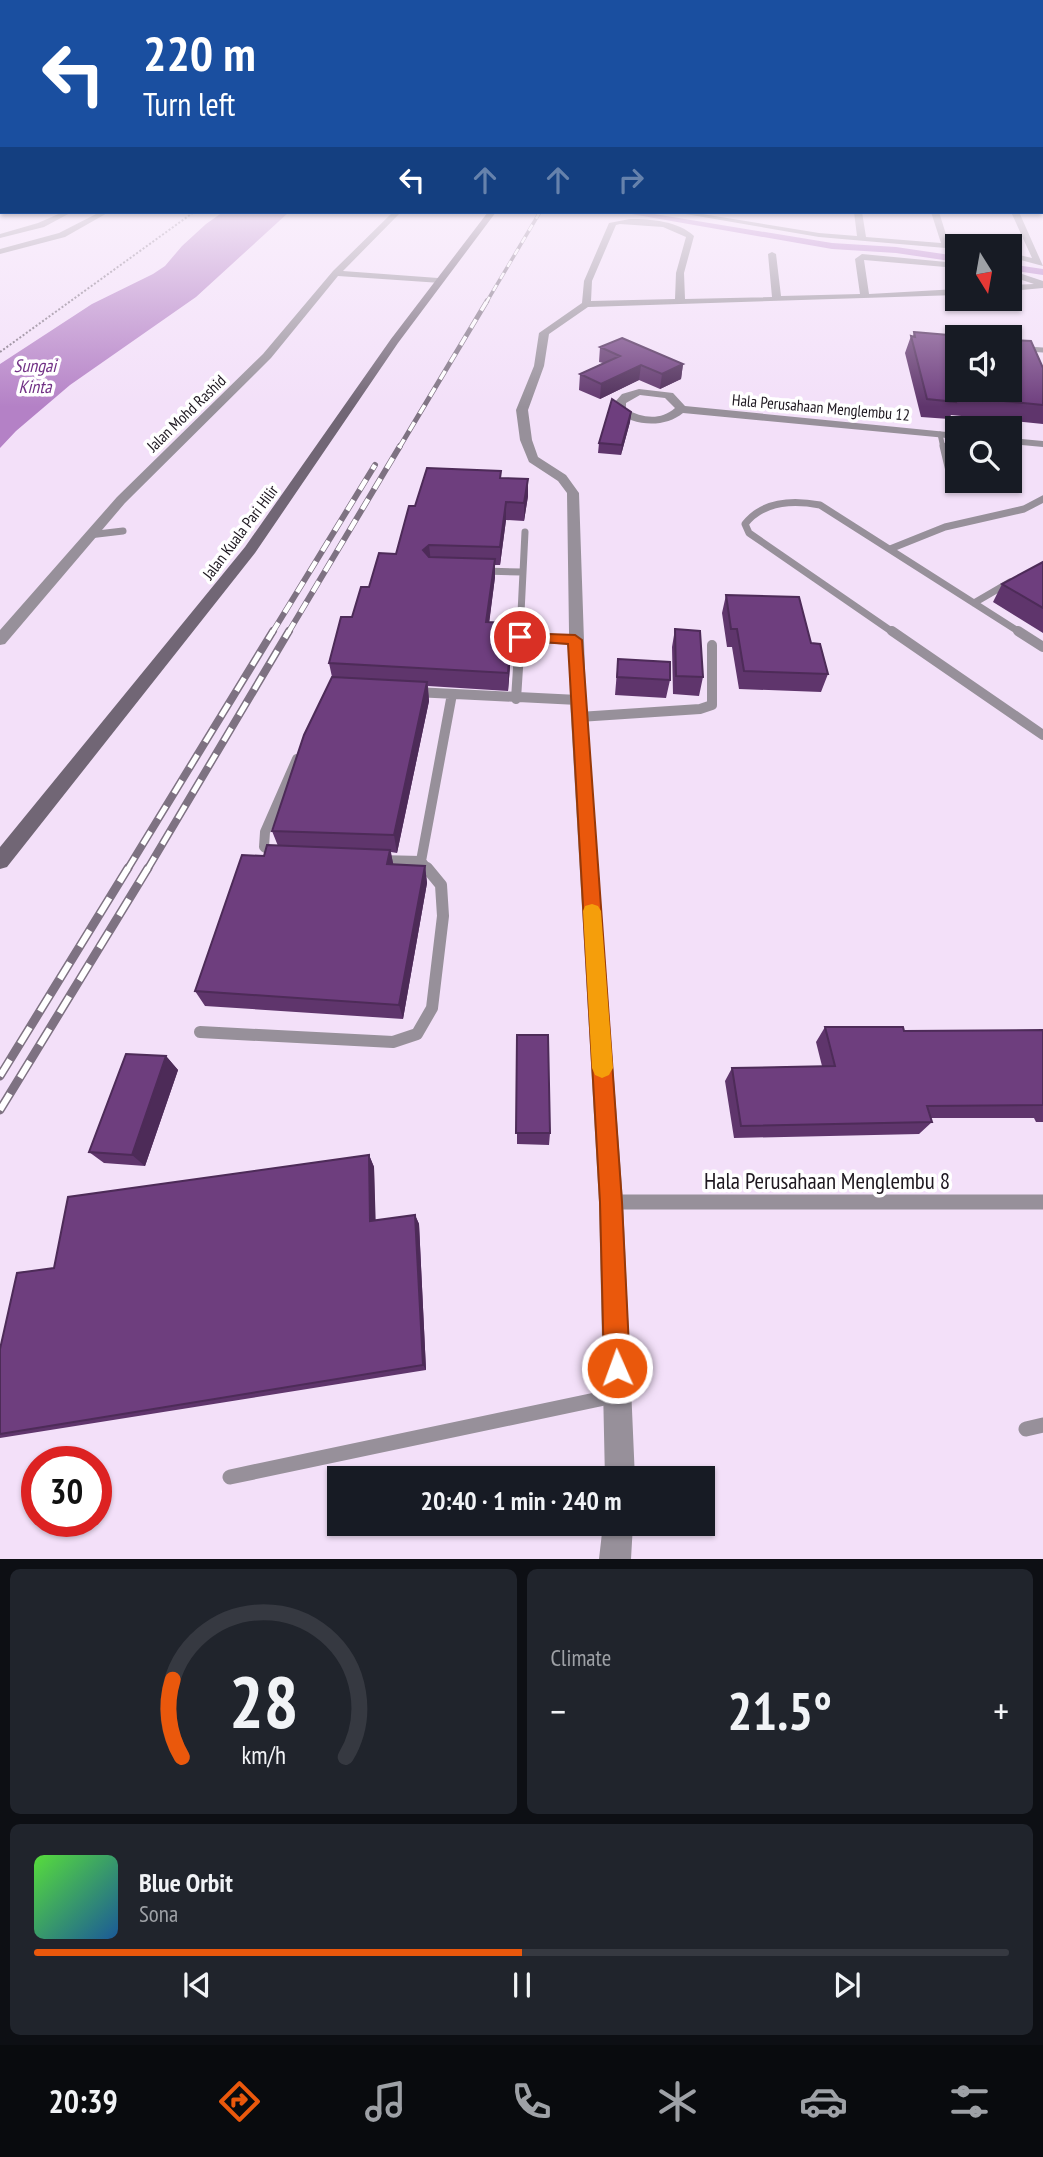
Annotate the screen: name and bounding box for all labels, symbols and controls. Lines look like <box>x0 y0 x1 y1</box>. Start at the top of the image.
text: 220 m <box>143 21 256 85</box>
icon: left <box>28 28 119 119</box>
text: Turn left <box>143 83 235 125</box>
icon: left <box>393 161 431 199</box>
icon: ahead <box>466 161 504 199</box>
icon: ahead <box>539 161 577 199</box>
icon: right <box>612 161 650 199</box>
north arrow <box>945 234 1022 312</box>
map controls <box>945 234 1022 493</box>
button: sound <box>945 325 1022 402</box>
water label: Sungai Kinta <box>14 354 58 398</box>
street label: Jalan Mohd Rashid <box>142 370 230 456</box>
street label: Hala Perusahaan Menglembu 12 <box>731 389 911 425</box>
button: search <box>945 416 1022 493</box>
street label: Jalan Kuala Pari Hilir <box>197 480 282 584</box>
pin <box>490 607 550 667</box>
icon: arrive <box>501 618 539 656</box>
street label: Hala Perusahaan Menglembu 8 <box>704 1166 950 1195</box>
position arrow <box>580 1331 654 1405</box>
speed limit sign: 30 <box>21 1446 112 1537</box>
text: 20:40 · 1 min · 240 m <box>421 1484 621 1517</box>
text: Climate <box>551 1643 611 1672</box>
text: 28 <box>228 1654 298 1748</box>
text: 21.5° <box>727 1677 832 1744</box>
text: − <box>551 1686 566 1735</box>
text: + <box>993 1686 1009 1735</box>
text: km/h <box>241 1739 285 1771</box>
text: Blue Orbit <box>139 1866 233 1899</box>
text: Sona <box>139 1899 178 1928</box>
icon: previous <box>178 1966 216 2004</box>
icon: pause <box>503 1966 541 2004</box>
icon: next <box>828 1966 866 2004</box>
icon: directions <box>215 2077 264 2126</box>
icon: music <box>361 2077 410 2126</box>
icon: phone <box>507 2077 556 2126</box>
icon: climate <box>653 2077 702 2126</box>
icon: car <box>799 2077 848 2126</box>
icon: filters <box>945 2077 994 2126</box>
text: 20:39 <box>49 2080 118 2122</box>

